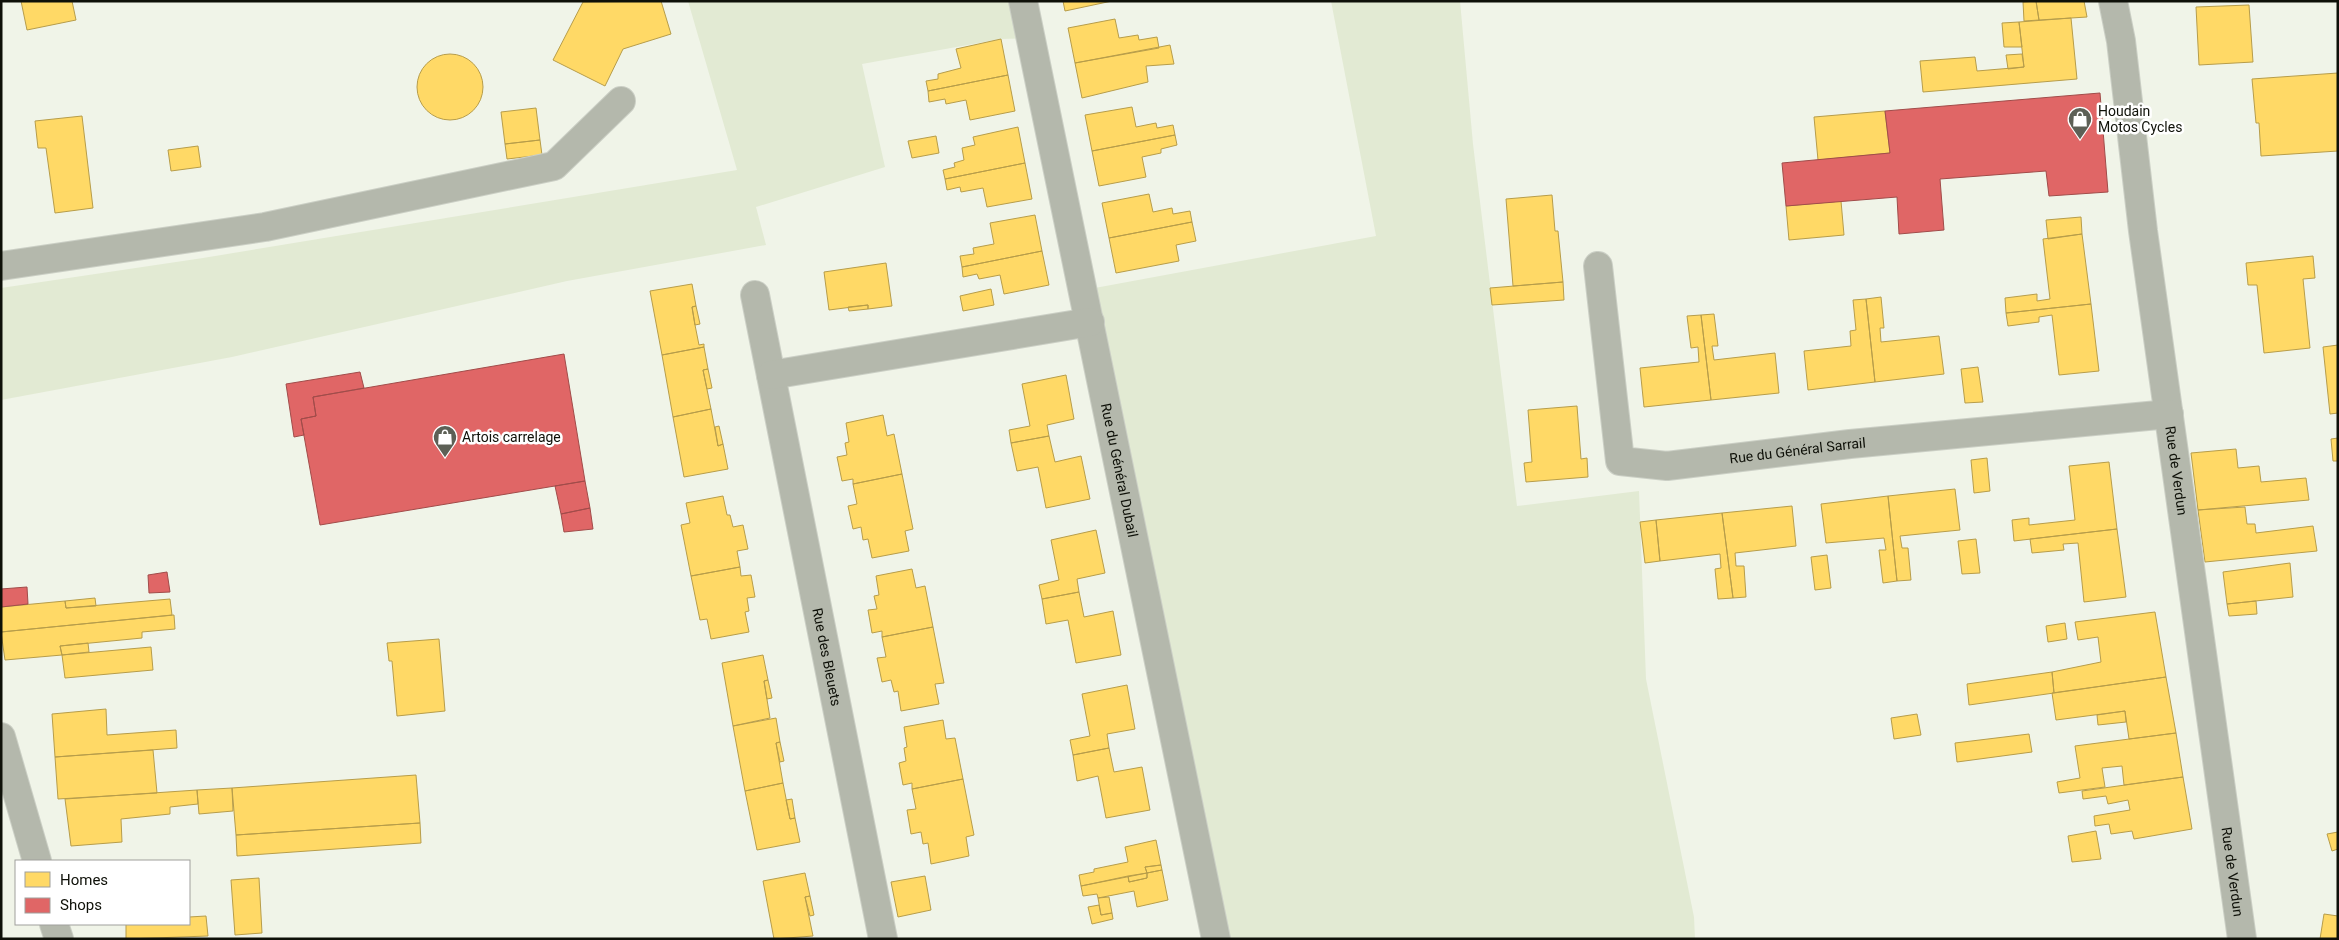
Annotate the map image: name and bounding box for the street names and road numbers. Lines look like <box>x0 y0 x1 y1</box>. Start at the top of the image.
street label: Rue du Général Dubail <box>1098 402 1141 539</box>
street label: Rue de Verdun <box>2162 425 2191 516</box>
street label: Rue du Général Sarrail <box>1729 435 1866 466</box>
street label: Rue des Bleuets <box>809 606 845 707</box>
street label: Rue de Verdun <box>2218 826 2247 917</box>

